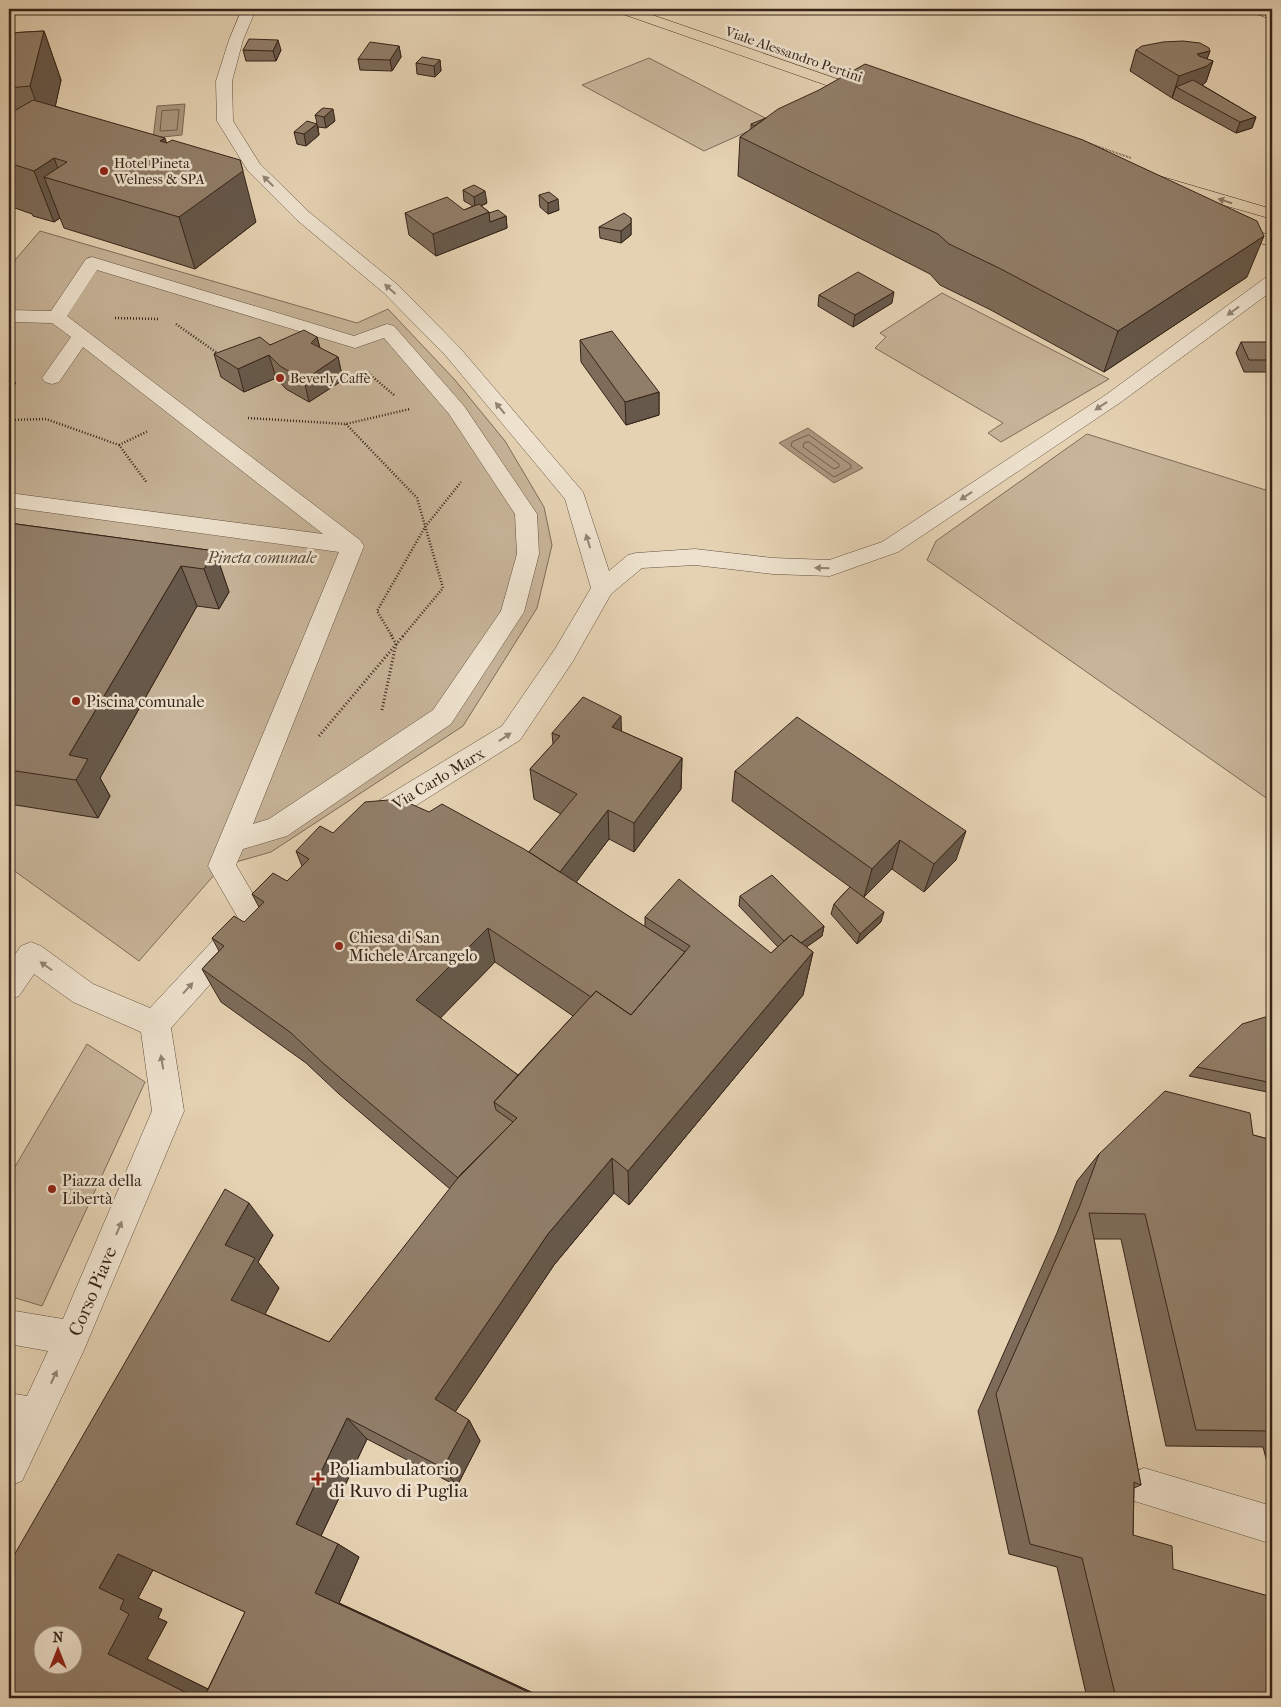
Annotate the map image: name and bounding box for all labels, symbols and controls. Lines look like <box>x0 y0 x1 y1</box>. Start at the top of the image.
street label: Viale Alessandro Pertini <box>722 23 865 86</box>
place label: Hotel Pineta Welness & SPA <box>113 155 206 188</box>
marker: Hotel Pineta Welness & SPA <box>98 165 110 177</box>
one-way arrow <box>262 176 274 188</box>
one-way arrow <box>1217 197 1232 205</box>
one-way arrow <box>383 283 396 294</box>
one-way arrow <box>1226 306 1240 316</box>
place label: Beverly Caffè <box>290 370 371 387</box>
marker: Beverly Caffè <box>274 372 286 384</box>
one-way arrow <box>1094 401 1108 411</box>
one-way arrow <box>494 402 506 414</box>
one-way arrow <box>959 491 972 501</box>
one-way arrow <box>584 533 592 548</box>
park label: Pineta comunale <box>206 548 317 567</box>
one-way arrow <box>814 563 830 571</box>
place label: Piscina comunale <box>86 692 204 711</box>
marker: Piscina comunale <box>70 695 82 707</box>
one-way arrow <box>498 732 511 742</box>
street label: Via Carlo Marx <box>388 743 488 814</box>
place label: Chiesa di San Michele Arcangelo <box>349 928 477 965</box>
marker: Chiesa di San Michele Arcangelo <box>333 940 345 952</box>
one-way arrow <box>40 961 53 972</box>
one-way arrow <box>182 983 194 995</box>
one-way arrow <box>158 1054 166 1070</box>
place label: Piazza della Libertà <box>62 1171 142 1208</box>
marker: Piazza della Libertà <box>46 1183 58 1195</box>
one-way arrow <box>115 1221 123 1235</box>
street label: Corso Piave <box>64 1243 122 1339</box>
one-way arrow <box>50 1370 58 1384</box>
place label: Poliambulatorio di Ruvo di Puglia <box>329 1458 468 1502</box>
marker: Poliambulatorio di Ruvo di Puglia <box>311 1472 325 1486</box>
north arrow <box>32 1624 82 1674</box>
text: N <box>53 1629 64 1646</box>

